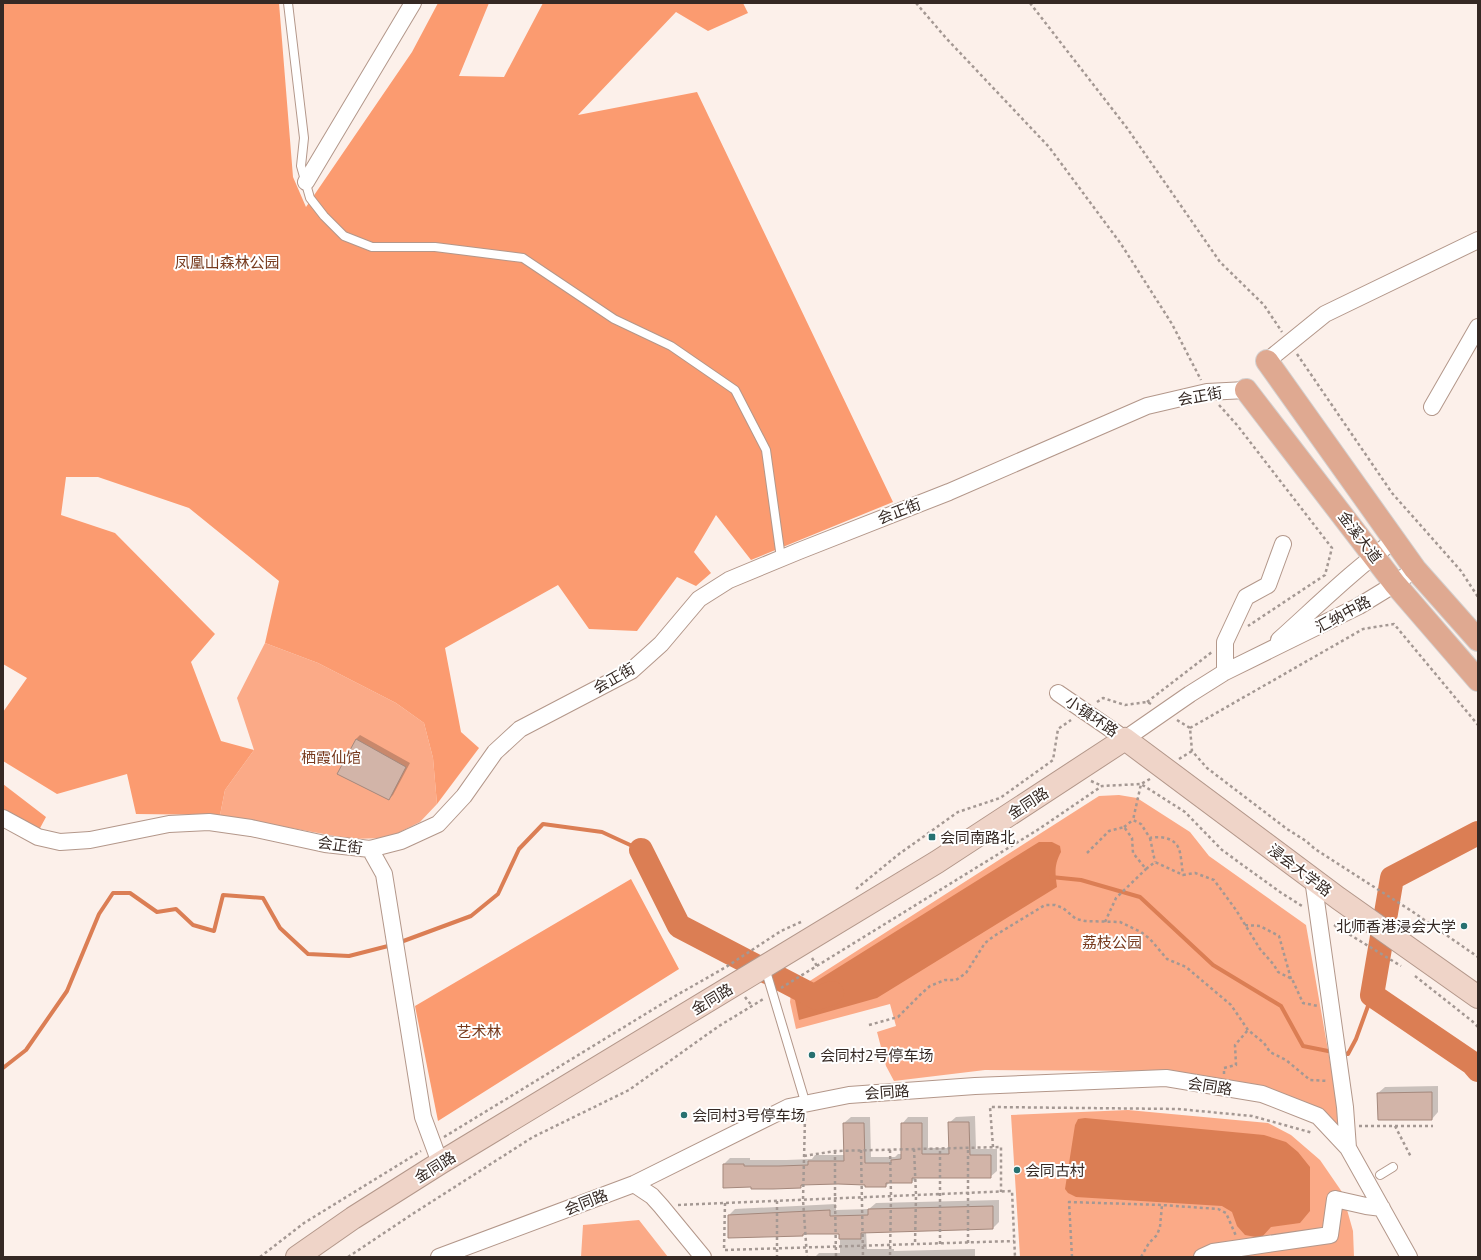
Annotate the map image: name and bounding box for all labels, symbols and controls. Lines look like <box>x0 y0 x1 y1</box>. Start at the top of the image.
park label: 凤凰山森林公园 <box>174 251 280 274</box>
street label: 会正街 <box>1176 381 1224 411</box>
street label: 会正街 <box>874 492 924 530</box>
street label: 金溪大道 <box>1333 506 1387 568</box>
street label: 汇纳中路 <box>1311 590 1375 638</box>
street label: 会正街 <box>589 657 639 699</box>
street label: 小镇环路 <box>1061 690 1123 742</box>
park label: 栖霞仙馆 <box>301 746 361 769</box>
street label: 金同路 <box>1003 781 1053 825</box>
place label: 会同南路北 <box>940 826 1015 849</box>
street label: 会正街 <box>316 830 364 860</box>
marker: 会同南路北 <box>927 832 937 842</box>
street label: 浸会大学路 <box>1263 838 1337 902</box>
place label: 北师香港浸会大学 <box>1336 915 1456 938</box>
marker: 北师香港浸会大学 <box>1459 921 1469 931</box>
park label: 荔枝公园 <box>1082 931 1142 954</box>
street label: 金同路 <box>687 978 737 1020</box>
park label: 艺术林 <box>456 1020 502 1043</box>
place label: 会同村2号停车场 <box>820 1044 933 1067</box>
marker: 会同村2号停车场 <box>807 1050 817 1060</box>
street label: 会同路 <box>1186 1071 1234 1101</box>
street label: 会同路 <box>864 1079 910 1105</box>
place label: 会同村3号停车场 <box>692 1104 805 1127</box>
marker: 会同村3号停车场 <box>679 1110 689 1120</box>
street label: 金同路 <box>410 1145 460 1189</box>
place label: 会同古村 <box>1025 1159 1085 1182</box>
marker: 会同古村 <box>1012 1165 1022 1175</box>
street label: 会同路 <box>561 1183 611 1221</box>

